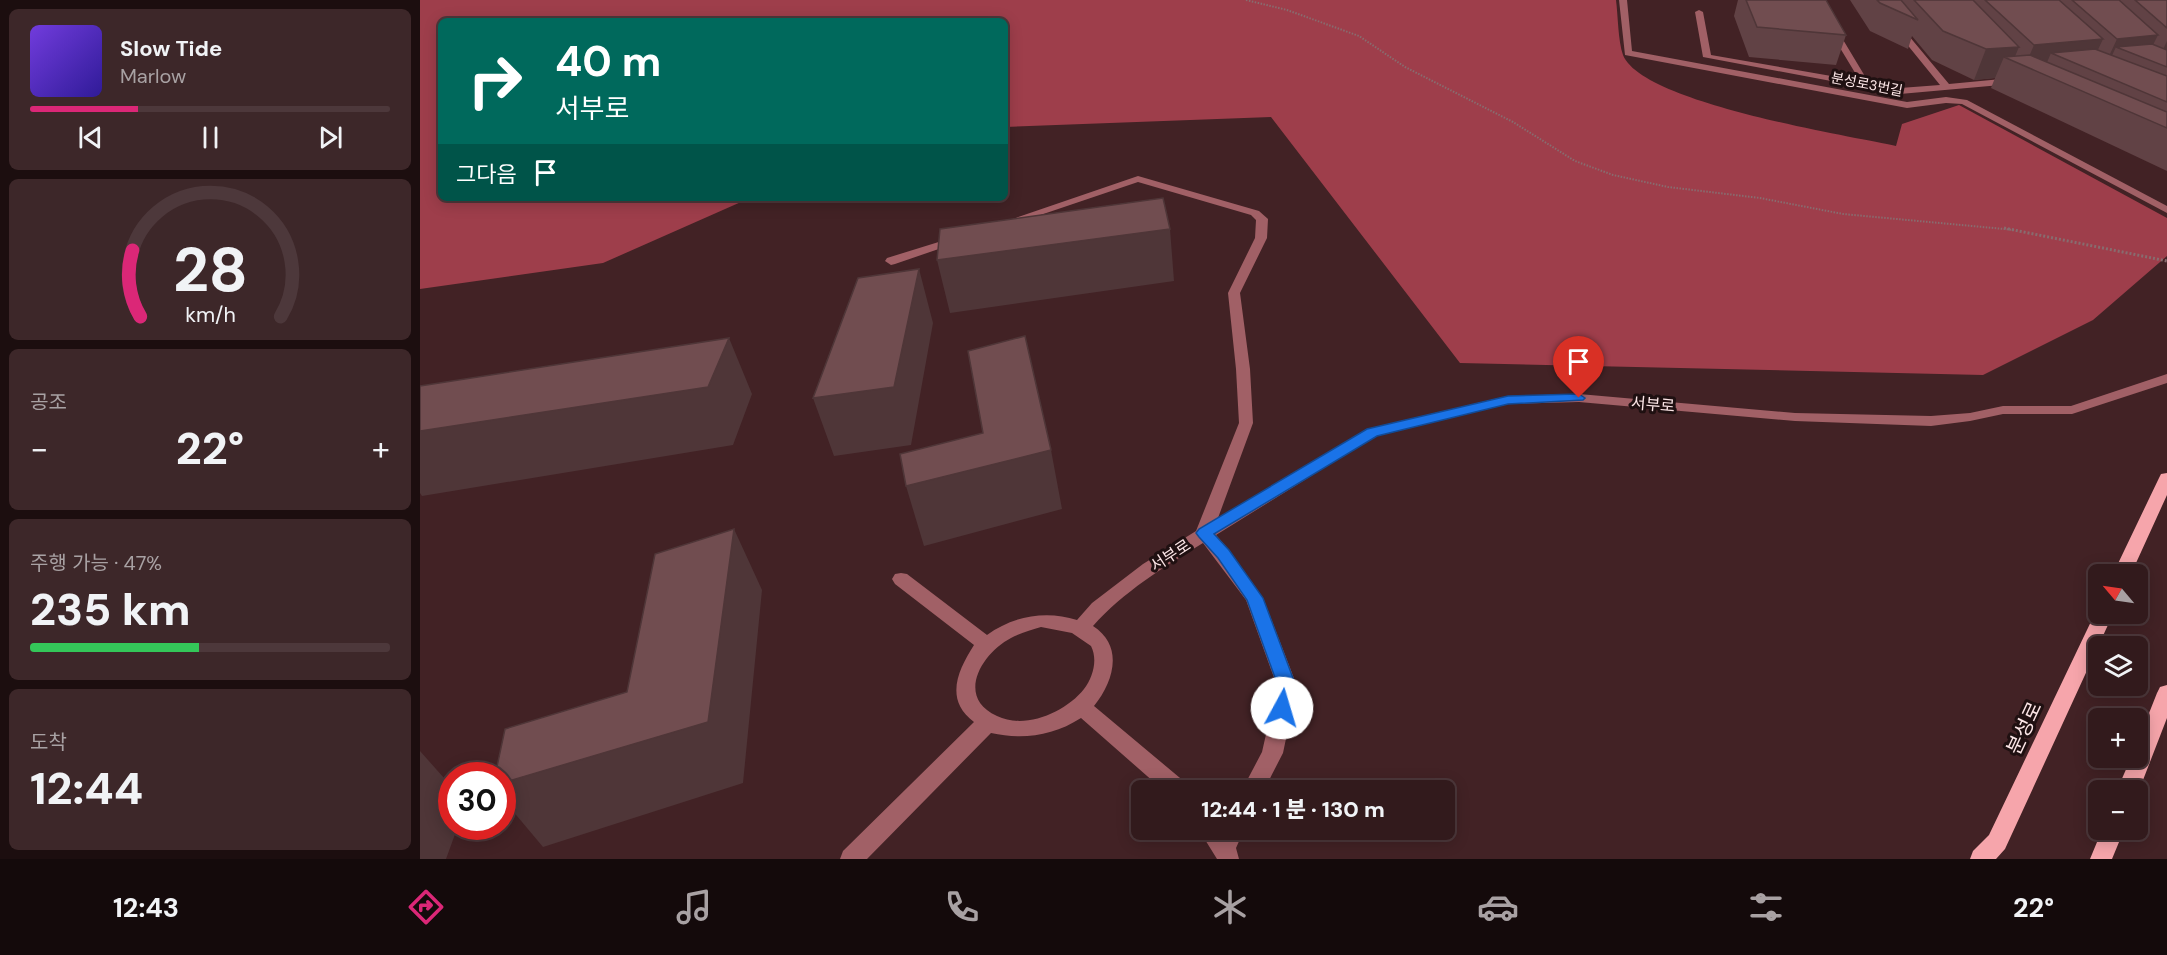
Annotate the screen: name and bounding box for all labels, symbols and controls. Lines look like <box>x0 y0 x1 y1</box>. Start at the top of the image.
text: Slow Tide <box>120 34 222 63</box>
text: 40 m <box>555 34 661 89</box>
icon: right <box>456 42 534 120</box>
text: Marlow <box>120 63 186 89</box>
street label: 분성로3번길 <box>1830 68 1904 100</box>
text: 서부로 <box>555 91 630 126</box>
icon: previous <box>74 121 107 154</box>
icon: pause <box>194 121 227 154</box>
icon: next <box>314 121 347 154</box>
icon: arrive <box>529 156 562 189</box>
text: 그다음 <box>456 160 517 189</box>
text: 28 <box>172 229 248 310</box>
text: km/h <box>185 301 235 329</box>
pin <box>1553 336 1604 398</box>
icon: arrive <box>1562 345 1595 378</box>
text: 공조 <box>30 389 67 415</box>
street label: 서부로 <box>1630 392 1676 417</box>
text: 22° <box>176 419 244 478</box>
text: − <box>30 427 48 470</box>
text: + <box>372 427 390 470</box>
street label: 서부로 <box>1146 534 1195 576</box>
text: 주행 가능 · 47% <box>30 550 162 576</box>
north arrow <box>2088 564 2148 624</box>
map controls <box>2088 564 2148 840</box>
text: 235 km <box>30 580 191 639</box>
button: layers <box>2088 636 2148 696</box>
position arrow <box>1250 676 1314 740</box>
street label: 분성로 <box>2001 697 2047 759</box>
button: + <box>2088 708 2148 768</box>
text: 도착 <box>30 729 67 755</box>
text: 12:44 <box>30 759 143 818</box>
speed limit sign: 30 <box>438 762 516 840</box>
button: − <box>2088 780 2148 840</box>
text: 12:44 · 1 분 · 130 m <box>1201 795 1385 824</box>
icon: directions <box>405 886 447 928</box>
icon: music <box>673 886 715 928</box>
icon: phone <box>941 886 983 928</box>
icon: climate <box>1209 886 1251 928</box>
icon: car <box>1477 886 1519 928</box>
icon: filters <box>1745 886 1787 928</box>
text: 12:43 <box>113 890 179 925</box>
text: 22° <box>2013 890 2054 925</box>

